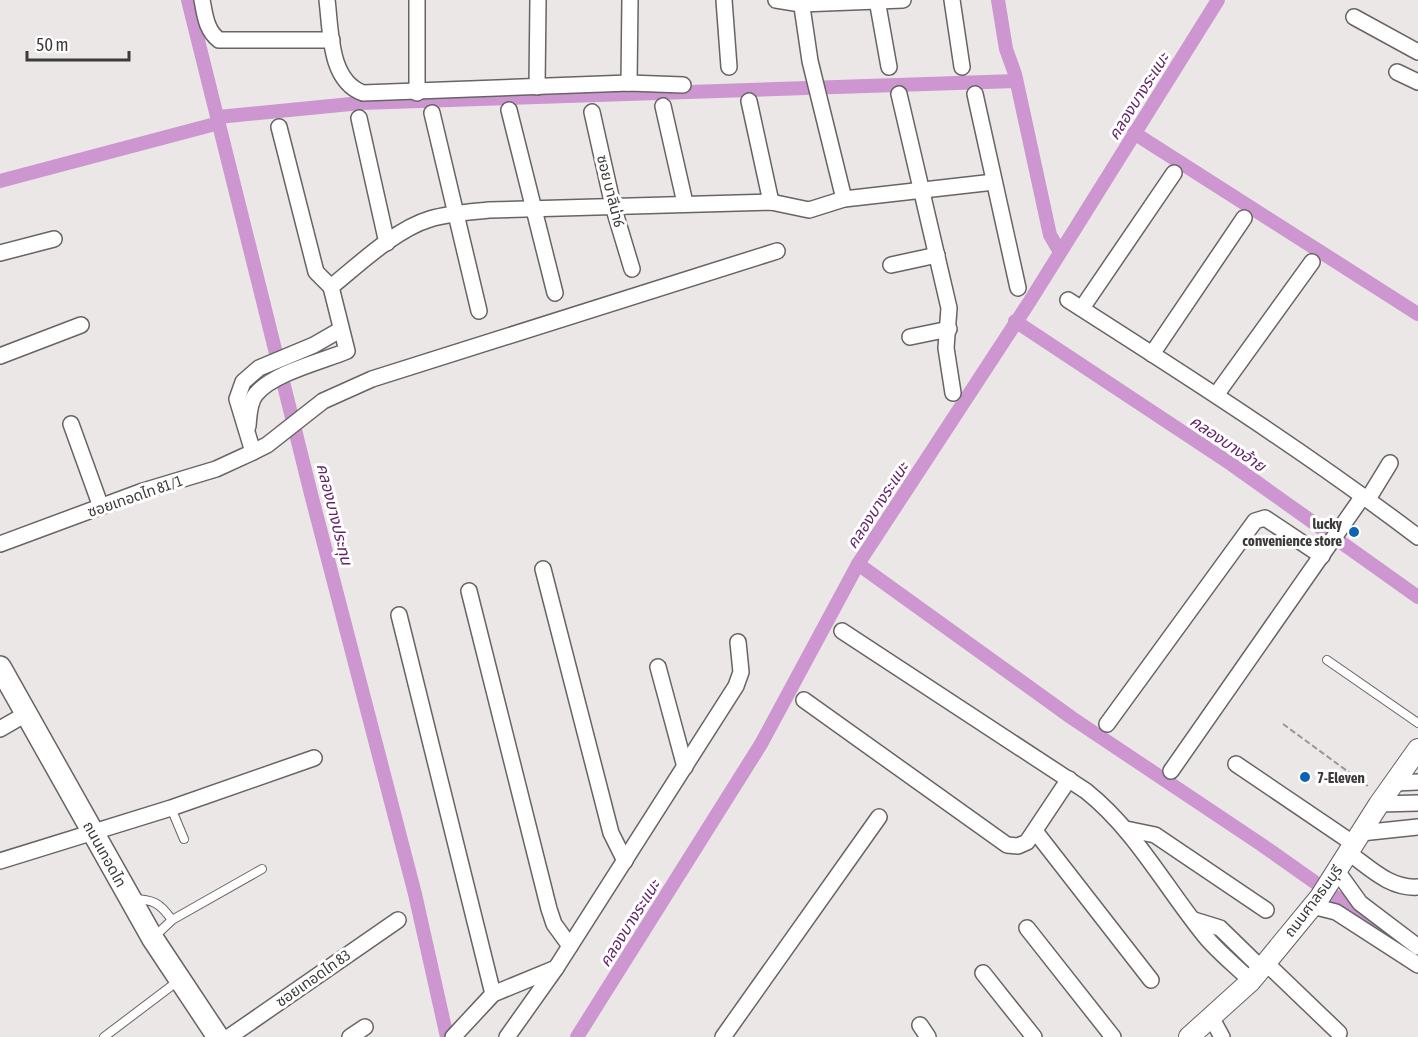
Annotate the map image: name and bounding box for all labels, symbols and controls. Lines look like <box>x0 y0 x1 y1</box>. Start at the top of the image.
scale bar <box>27 24 129 62</box>
text: 50 m <box>36 34 68 55</box>
water label: คลองบางระแนะ <box>1104 48 1173 143</box>
street label: ซอย บาลีน่า6 <box>594 153 628 229</box>
water label: คลองบางอ้าย <box>1187 411 1270 476</box>
water label: คลองบางระแนะ <box>843 457 912 551</box>
water label: คลองบางประทุน <box>312 461 357 568</box>
street label: ซอยเทอดไท 81/1 <box>85 472 185 520</box>
place label: lucky convenience store <box>1242 515 1343 549</box>
marker: lucky convenience store <box>1347 525 1361 539</box>
place label: 7-Eleven <box>1317 769 1365 786</box>
marker: 7-Eleven <box>1298 770 1312 784</box>
street label: ถนนเทอดไท <box>80 818 130 890</box>
street label: ถนนศาลธนบุรี <box>1281 862 1346 941</box>
water label: คลองบางระแนะ <box>595 875 664 970</box>
street label: ซอยเทอดไท 83 <box>272 946 354 1010</box>

